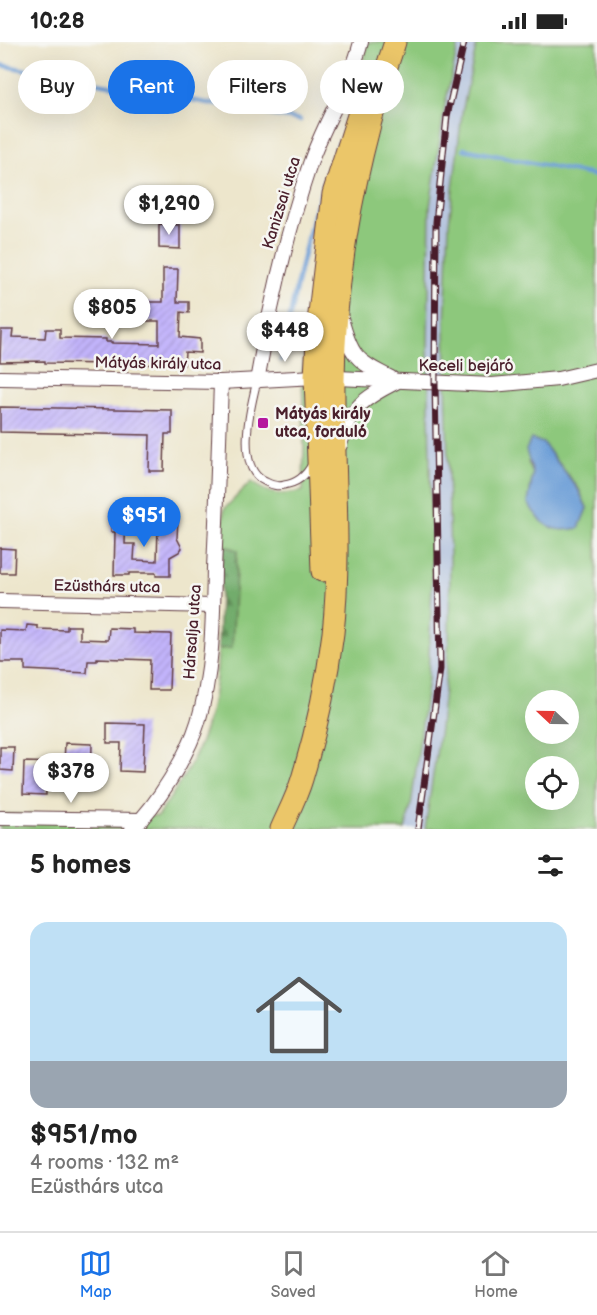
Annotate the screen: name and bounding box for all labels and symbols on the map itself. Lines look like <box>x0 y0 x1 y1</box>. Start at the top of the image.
street label: Kanizsai utca <box>259 155 305 251</box>
pin: $1,290 <box>120 185 218 236</box>
pin: $805 <box>76 289 148 340</box>
pin: $448 <box>249 312 321 363</box>
street label: Mátyás király utca <box>94 353 222 375</box>
street label: Keceli bejáró <box>418 357 514 376</box>
place label: Mátyás király utca, forduló <box>275 405 371 442</box>
marker: Mátyás király utca, forduló <box>256 416 270 430</box>
pin: $951 <box>108 497 180 548</box>
street label: Ezüsthárs utca <box>53 577 161 597</box>
street label: Hársalja utca <box>180 584 206 680</box>
north arrow <box>525 690 579 744</box>
pin: $378 <box>35 753 107 804</box>

